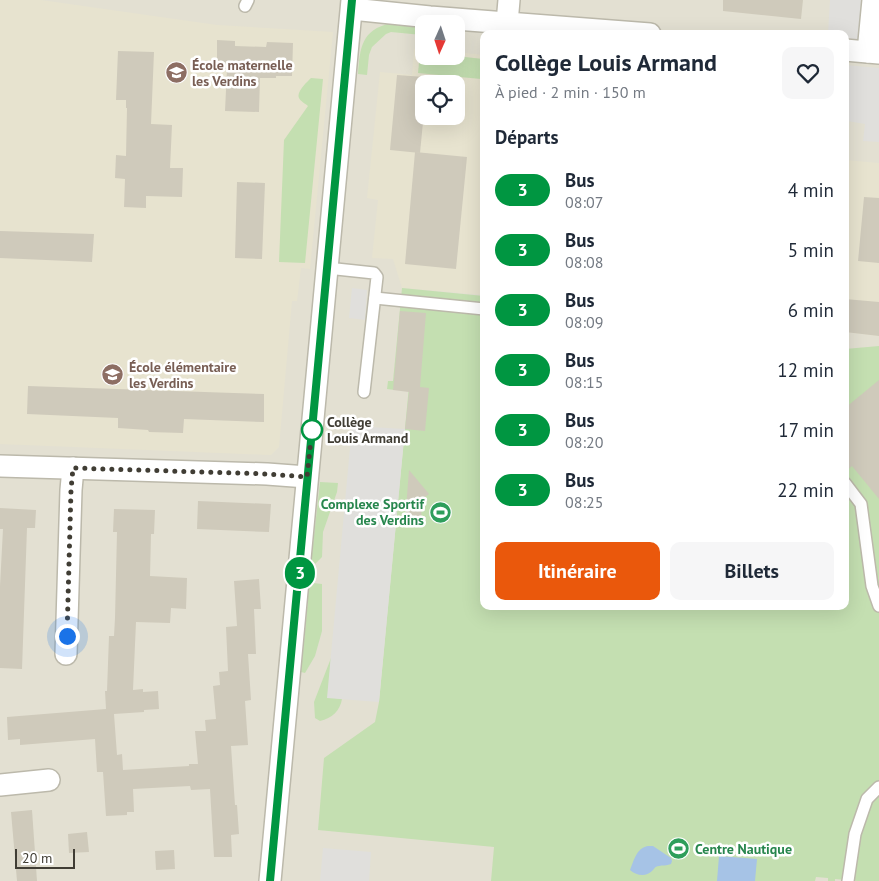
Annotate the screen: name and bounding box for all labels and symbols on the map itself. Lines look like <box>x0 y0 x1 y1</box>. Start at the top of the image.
north arrow <box>415 15 465 65</box>
place label: École maternelle les Verdins <box>192 56 293 90</box>
school or university icon: École maternelle les Verdins <box>164 61 188 85</box>
place label: École élémentaire les Verdins <box>129 358 236 392</box>
school or university icon: École élémentaire les Verdins <box>101 363 125 387</box>
place label: Collège Louis Armand <box>327 413 408 447</box>
marker: Collège Louis Armand <box>301 419 323 441</box>
place label: Complexe Sportif des Verdins <box>321 495 426 529</box>
sports icon: Complexe Sportif des Verdins <box>428 500 452 524</box>
line badge: 3 <box>284 557 316 589</box>
your location <box>55 624 80 649</box>
sports icon: Centre Nautique <box>667 837 691 861</box>
place label: Centre Nautique <box>695 840 792 858</box>
scale bar <box>15 846 75 869</box>

